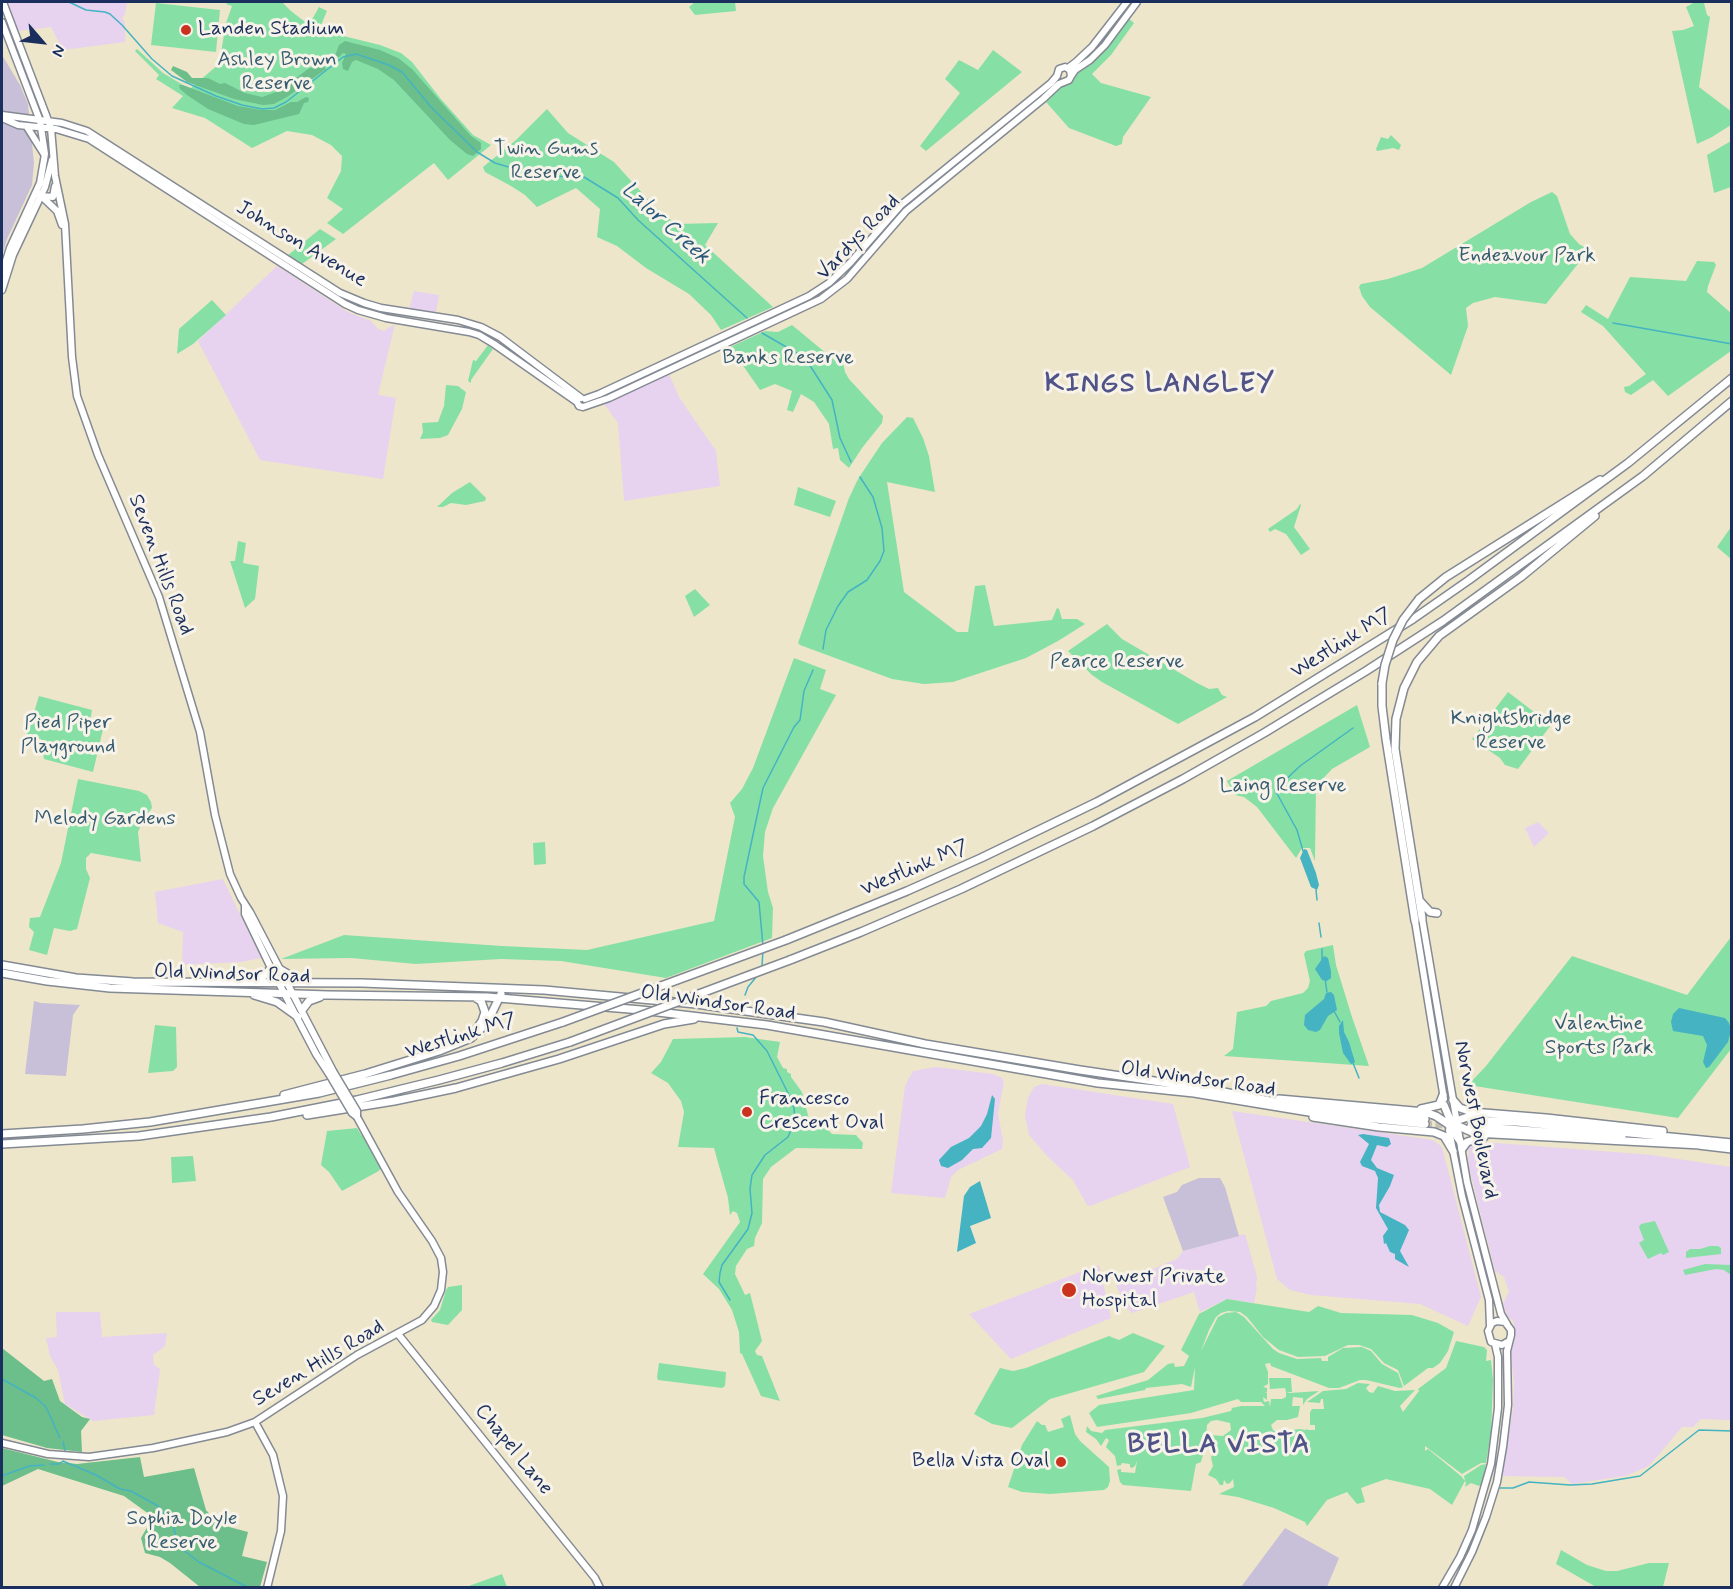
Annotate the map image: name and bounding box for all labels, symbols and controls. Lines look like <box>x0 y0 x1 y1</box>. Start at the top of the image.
north arrow <box>12 12 72 72</box>
place label: Landen Stadium <box>198 17 344 43</box>
marker: Landen Stadium <box>179 23 193 37</box>
text: N <box>47 41 70 60</box>
park label: Ashley Brown Reserve <box>217 48 337 98</box>
park label: Twin Gums Reserve <box>494 137 598 187</box>
water label: Lalor Creek <box>615 177 715 271</box>
street label: Vardys Road <box>812 190 906 286</box>
street label: Johnson Avenue <box>231 196 371 294</box>
park label: Endeavour Park <box>1458 244 1596 270</box>
park label: Banks Reserve <box>722 346 854 372</box>
district label: KINGS LANGLEY <box>1043 369 1277 401</box>
street label: Seven Hills Road <box>122 491 198 639</box>
street label: Westlink M7 <box>1287 603 1397 685</box>
park label: Pearce Reserve <box>1050 650 1184 676</box>
park label: Knightsbridge Reserve <box>1451 707 1571 757</box>
park label: Pied Piper Playground <box>20 711 116 761</box>
park label: Laing Reserve <box>1220 774 1346 800</box>
park label: Melody Gardens <box>34 807 176 833</box>
street label: Westlink M7 <box>857 835 973 903</box>
street label: Old Windsor Road <box>153 960 311 990</box>
street label: Old Windsor Road <box>639 981 797 1027</box>
street label: Westlink M7 <box>403 1008 519 1066</box>
park label: Valentine Sports Park <box>1545 1012 1653 1062</box>
street label: Norwest Boulevard <box>1447 1039 1503 1201</box>
street label: Old Windsor Road <box>1119 1057 1277 1103</box>
place label: Francesco Crescent Oval <box>759 1087 884 1137</box>
marker: Francesco Crescent Oval <box>740 1105 754 1119</box>
place label: Norwest Private Hospital <box>1082 1265 1225 1315</box>
marker: Norwest Private Hospital <box>1060 1281 1078 1299</box>
street label: Seven Hills Road <box>249 1315 389 1413</box>
street label: Chapel Lane <box>468 1399 558 1501</box>
district label: BELLA VISTA <box>1128 1430 1310 1462</box>
place label: Bella Vista Oval <box>912 1449 1049 1475</box>
marker: Bella Vista Oval <box>1054 1455 1068 1469</box>
park label: Sophia Doyle Reserve <box>127 1507 237 1557</box>

